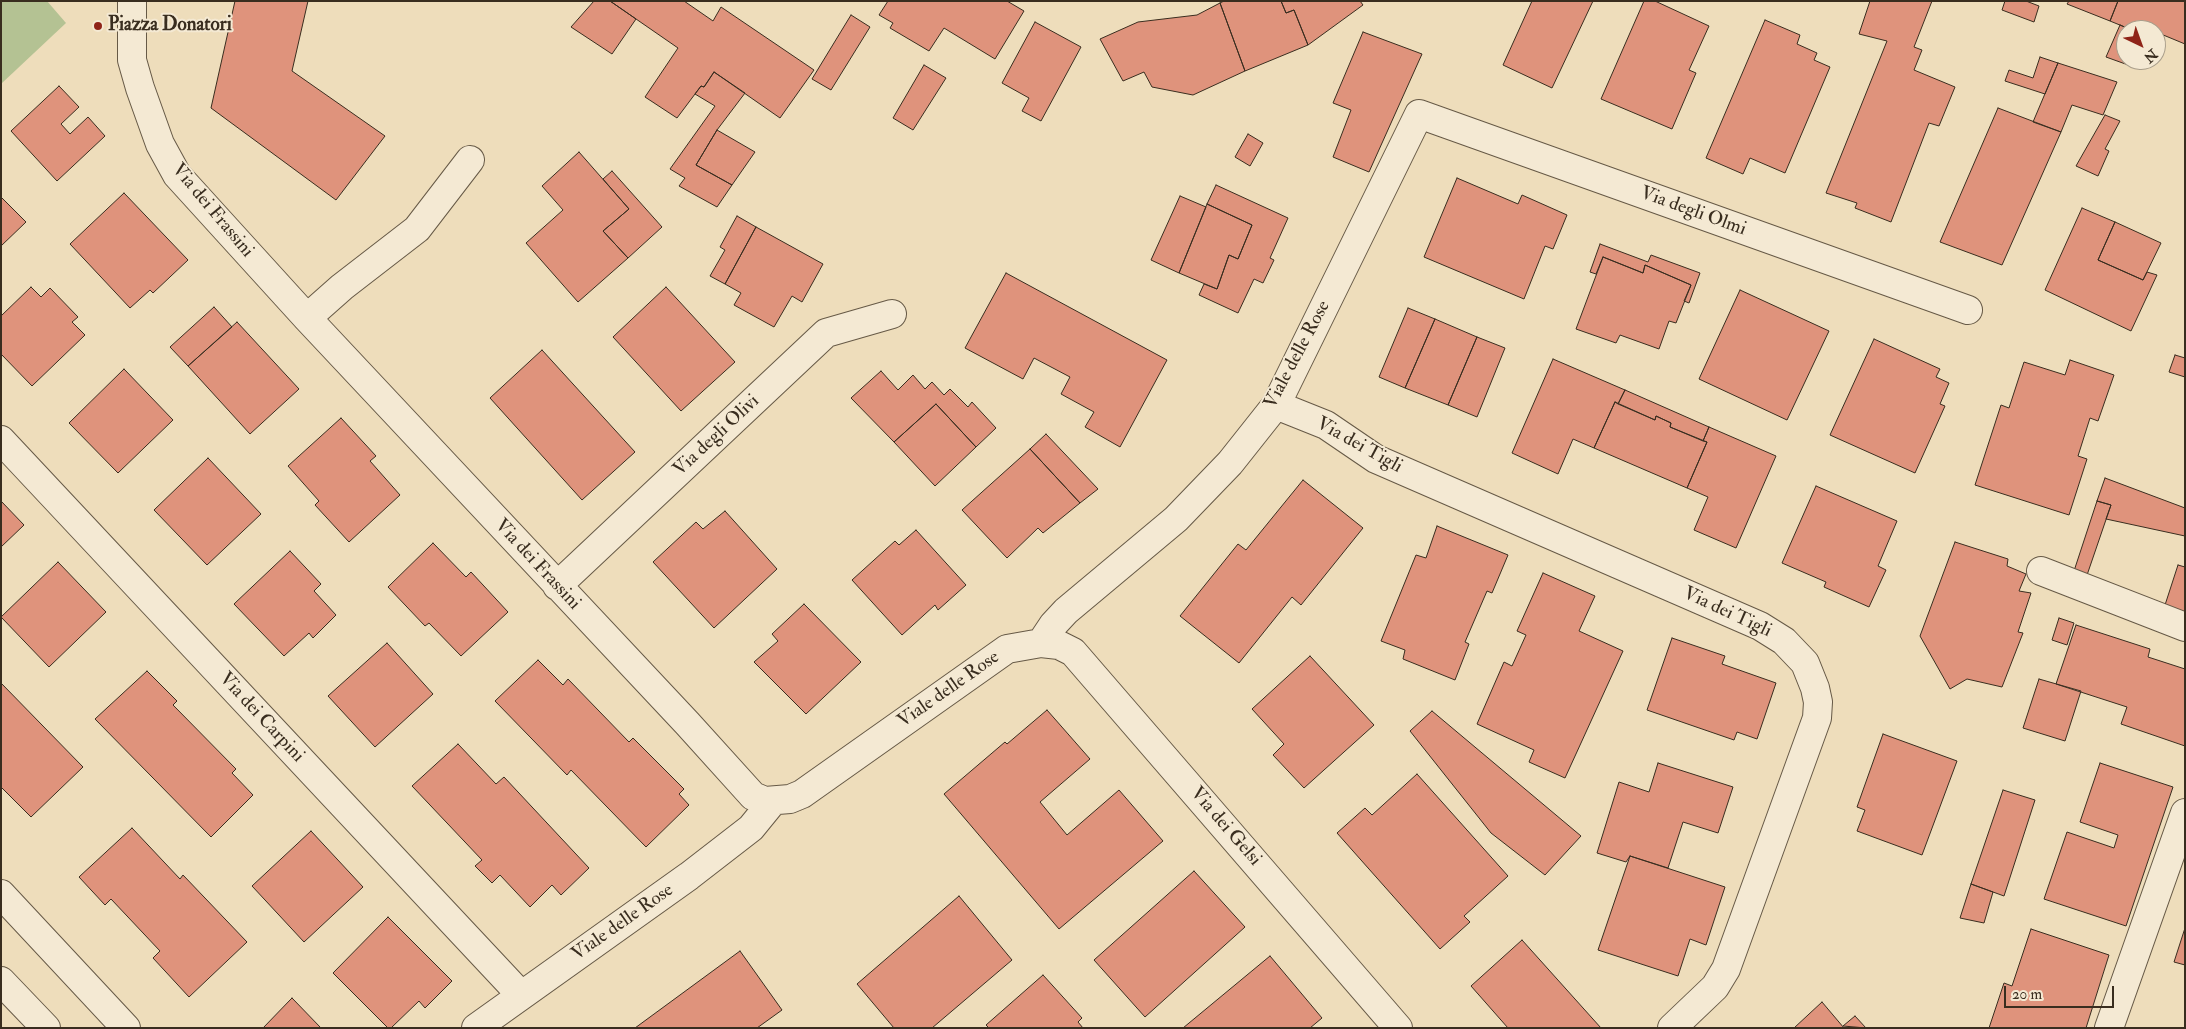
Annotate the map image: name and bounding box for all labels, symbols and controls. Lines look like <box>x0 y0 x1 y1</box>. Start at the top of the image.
place label: Piazza Donatori <box>108 15 232 37</box>
marker: Piazza Donatori <box>92 20 104 32</box>
north arrow <box>2116 20 2166 70</box>
text: N <box>2140 45 2161 66</box>
street label: Via dei Frassini <box>166 159 258 263</box>
street label: Via degli Olmi <box>1637 182 1749 242</box>
street label: Viale delle Rose <box>1260 297 1336 413</box>
street label: Via degli Olivi <box>669 390 765 482</box>
street label: Via dei Tigli <box>1312 413 1406 479</box>
street label: Via dei Frassini <box>489 515 585 615</box>
street label: Via dei Tigli <box>1679 583 1775 643</box>
street label: Viale delle Rose <box>894 647 1004 733</box>
street label: Via dei Carpini <box>214 668 308 768</box>
street label: Via dei Gelsi <box>1185 783 1265 871</box>
street label: Viale delle Rose <box>568 880 678 966</box>
scale bar <box>2006 976 2116 1008</box>
text: 20 m <box>2012 985 2042 1004</box>

